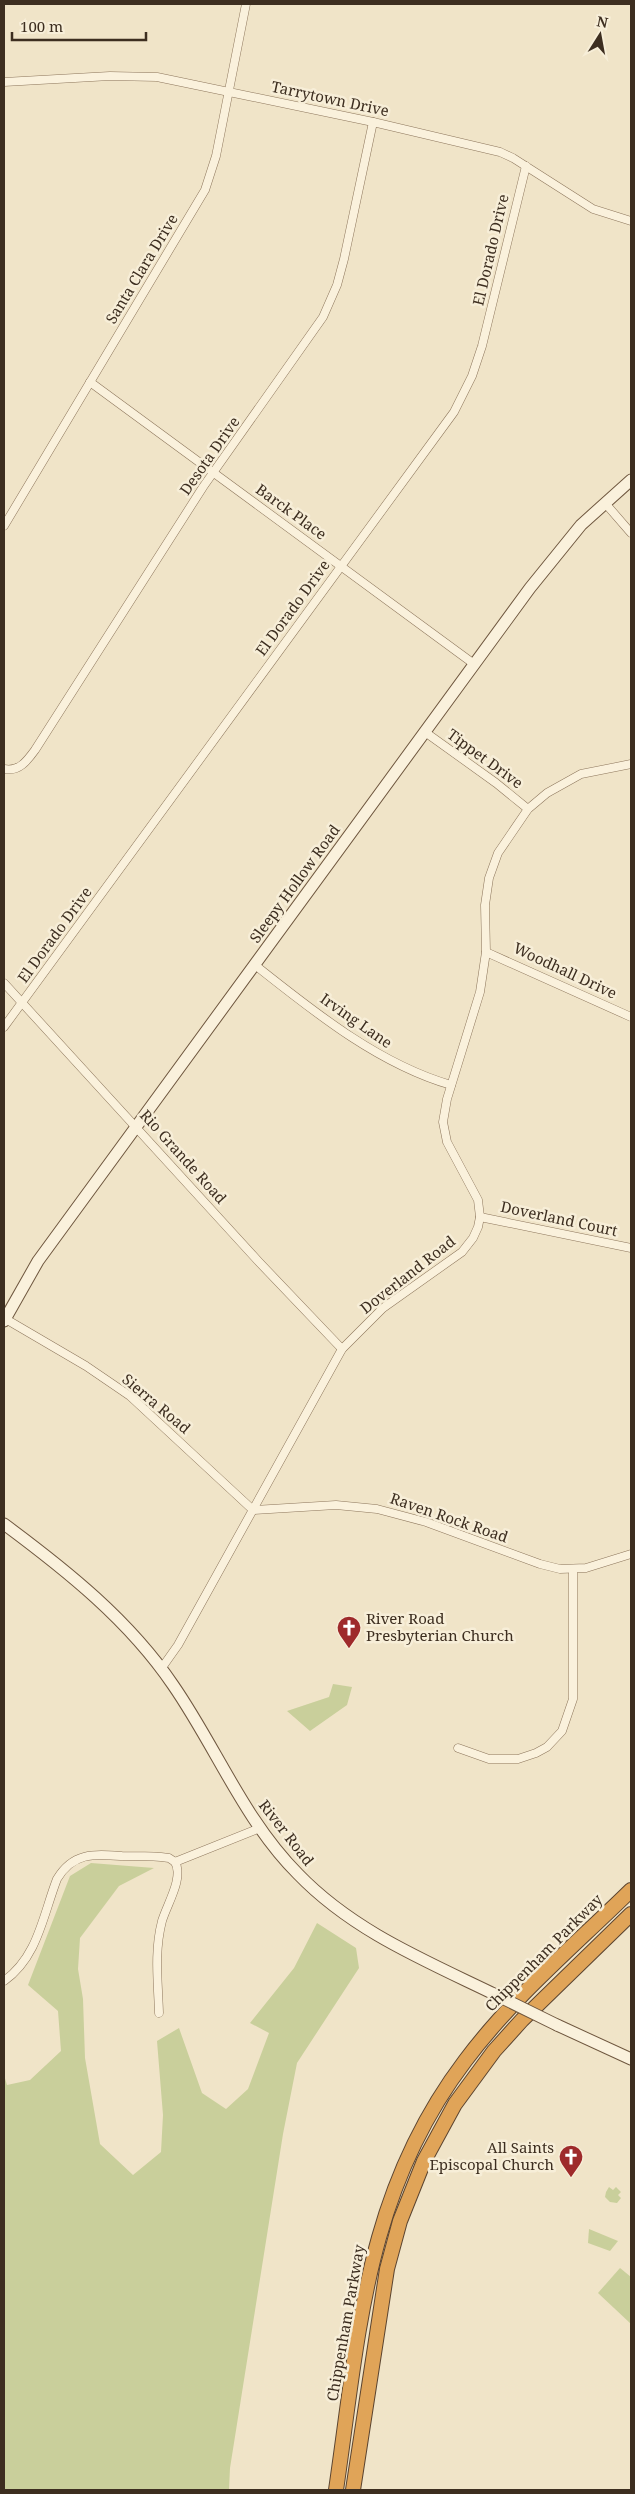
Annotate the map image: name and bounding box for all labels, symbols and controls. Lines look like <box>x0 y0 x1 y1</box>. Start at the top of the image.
scale bar <box>12 10 146 42</box>
north arrow <box>575 10 625 60</box>
text: N <box>595 11 610 32</box>
text: 100 m <box>20 16 63 36</box>
street label: Tarrytown Drive <box>270 76 391 120</box>
street label: El Dorado Drive <box>467 192 513 308</box>
street label: Santa Clara Drive <box>100 210 182 327</box>
street label: Desota Drive <box>175 412 244 499</box>
street label: Barck Place <box>252 479 331 544</box>
street label: El Dorado Drive <box>251 555 334 659</box>
street label: Tippet Drive <box>444 724 528 792</box>
street label: Sleepy Hollow Road <box>244 820 344 947</box>
street label: El Dorado Drive <box>13 882 96 986</box>
street label: Woodhall Drive <box>510 937 620 1003</box>
street label: Irving Lane <box>317 988 396 1052</box>
street label: Rio Grande Road <box>136 1105 231 1208</box>
street label: Doverland Court <box>499 1196 619 1240</box>
street label: Doverland Road <box>356 1231 459 1318</box>
street label: Sierra Road <box>118 1369 195 1438</box>
street label: Raven Rock Road <box>388 1488 511 1547</box>
place label: River Road Presbyterian Church <box>366 1608 514 1645</box>
church icon: River Road Presbyterian Church <box>336 1615 362 1649</box>
street label: River Road <box>255 1795 319 1869</box>
street label: Chippenham Parkway <box>480 1889 607 2015</box>
place label: All Saints Episcopal Church <box>429 2137 554 2174</box>
church icon: All Saints Episcopal Church <box>558 2144 584 2178</box>
street label: Chippenham Parkway <box>321 2242 369 2403</box>

